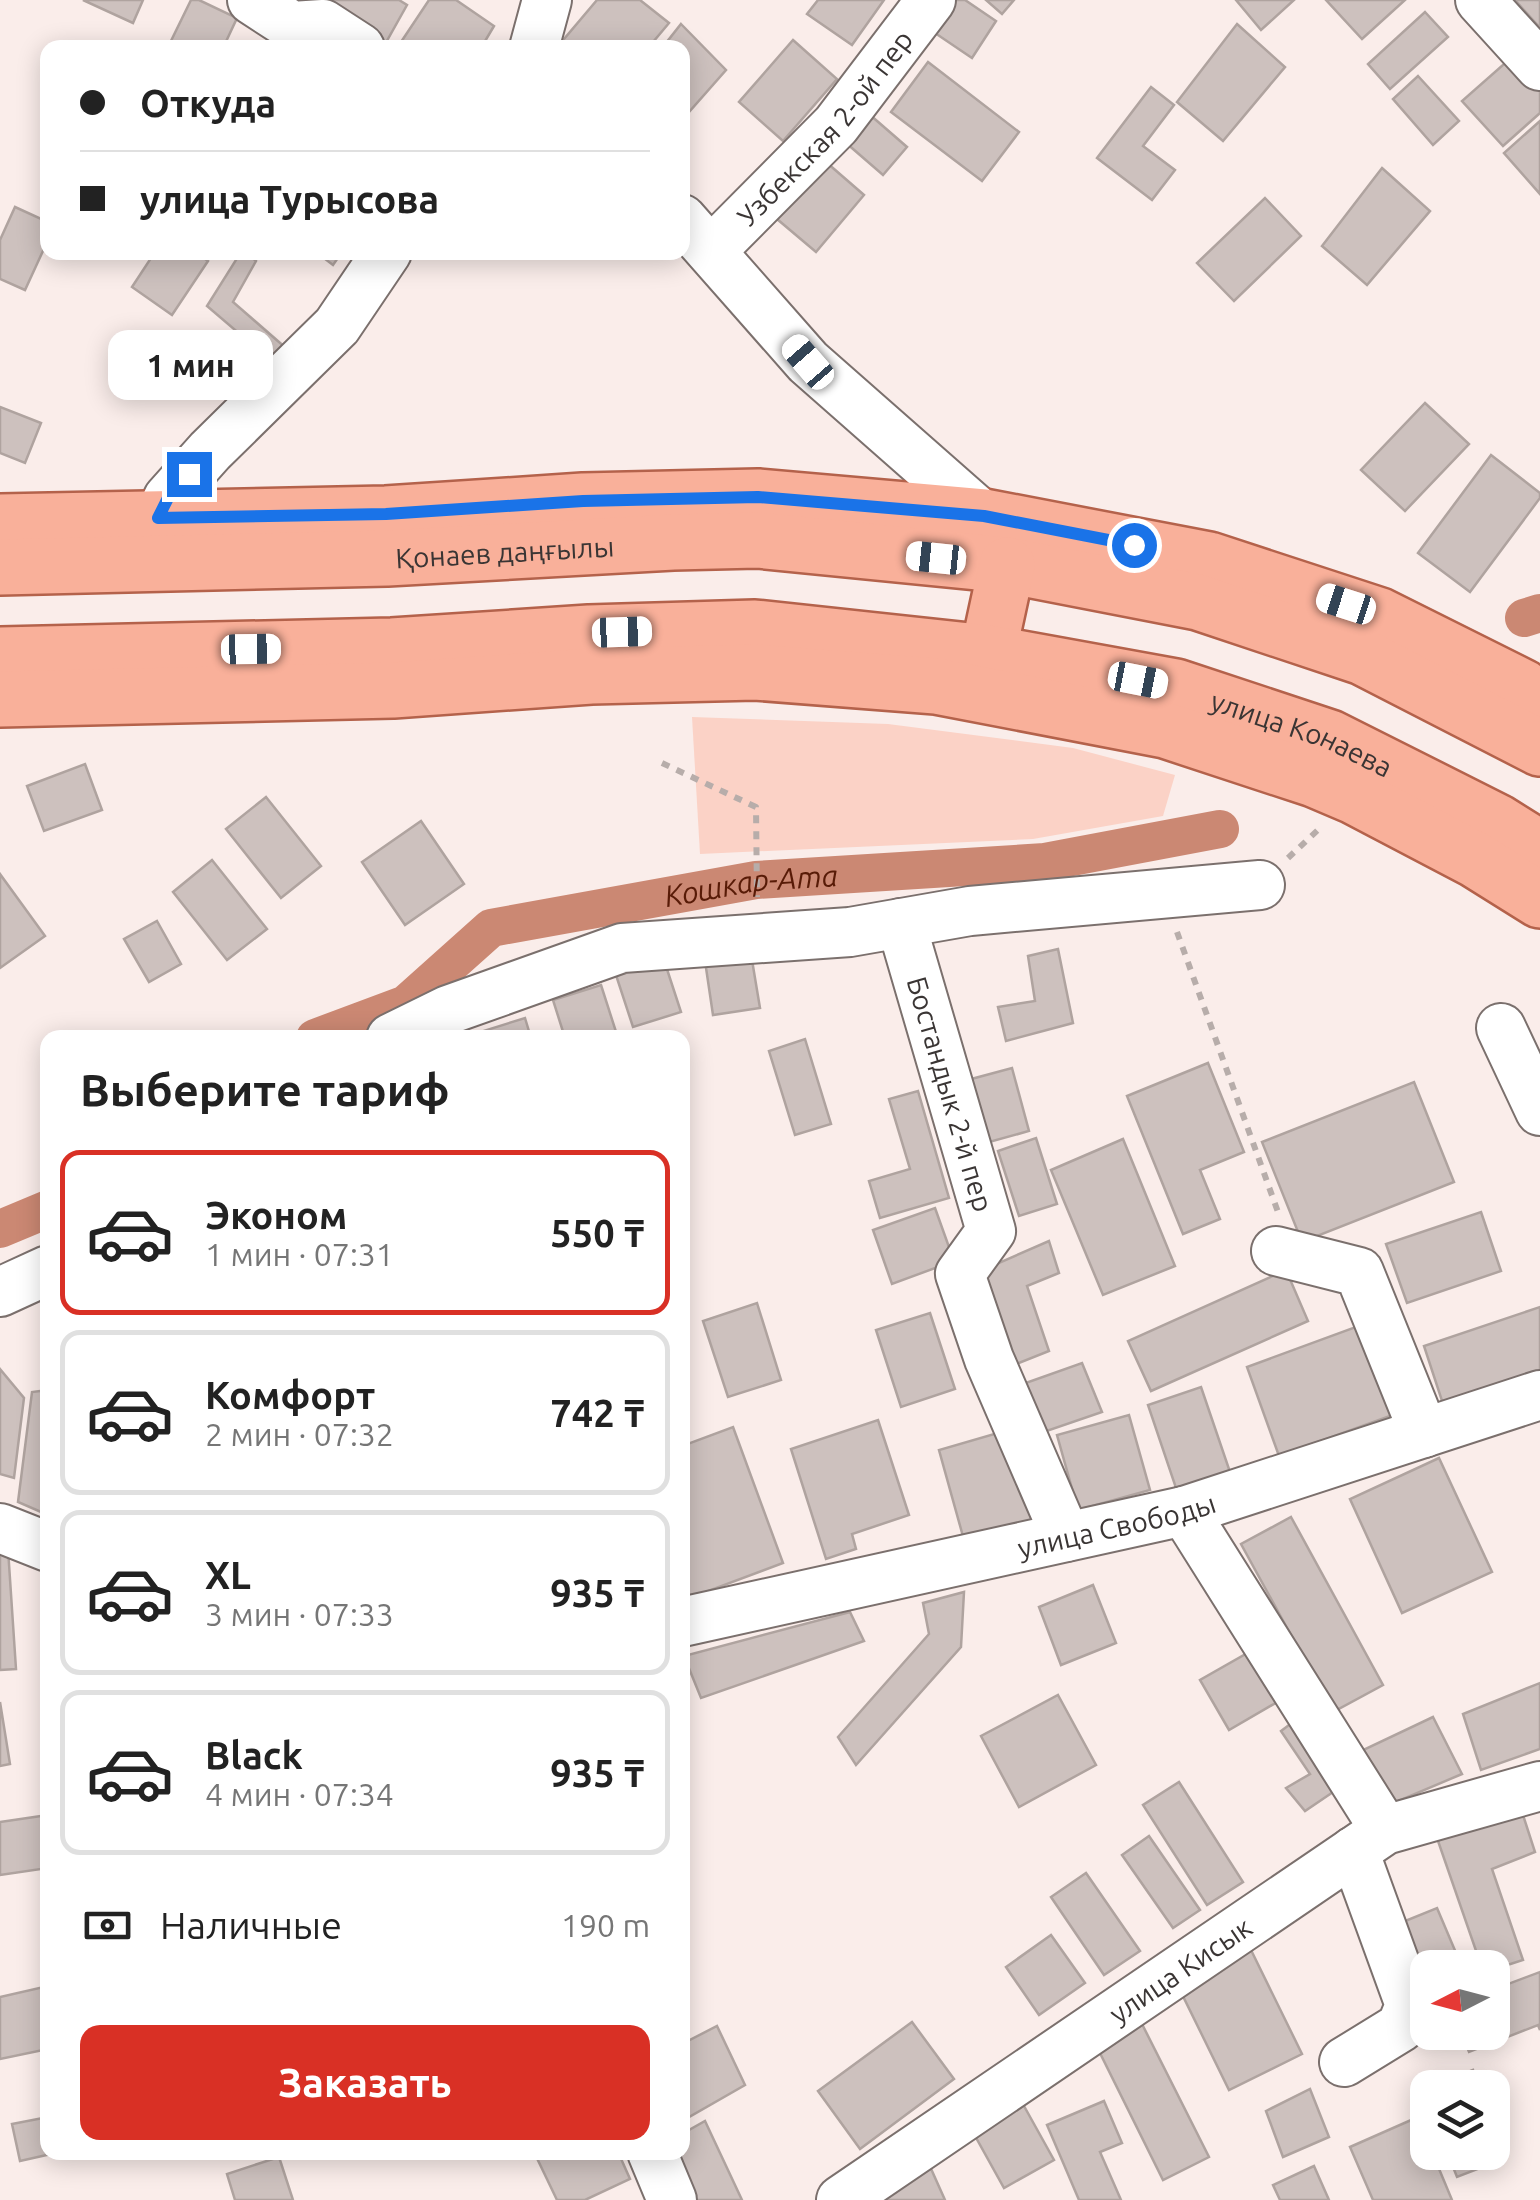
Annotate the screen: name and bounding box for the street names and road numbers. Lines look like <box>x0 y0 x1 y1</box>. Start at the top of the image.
street label: Узбекская 2-ой пер <box>730 24 918 231</box>
street label: Қонаев даңғылы <box>394 530 615 573</box>
street label: улица Конаева <box>1207 684 1398 782</box>
street label: Бостандык 2-й пер <box>902 973 1000 1215</box>
street label: улица Свободы <box>1014 1486 1219 1563</box>
street label: улица Кисык <box>1103 1910 1257 2029</box>

